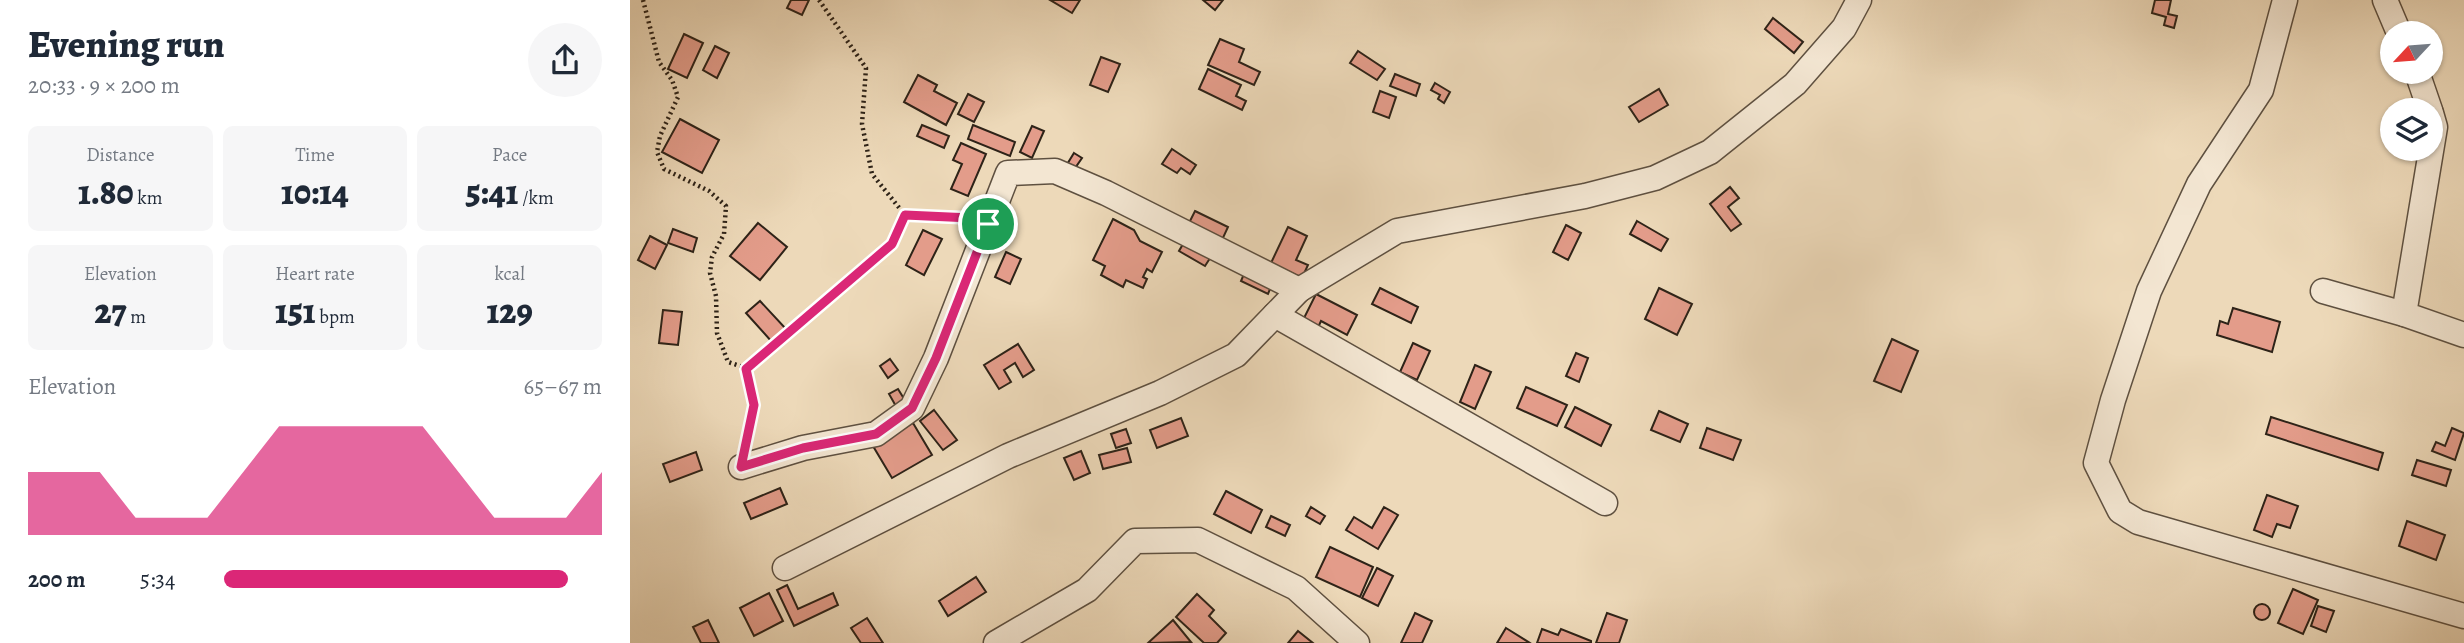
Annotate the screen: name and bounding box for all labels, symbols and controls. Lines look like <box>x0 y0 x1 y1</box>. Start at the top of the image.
text: Evening run <box>28 18 225 70</box>
north arrow <box>2380 21 2443 84</box>
map controls <box>2380 21 2443 161</box>
button: share <box>528 23 602 97</box>
text: 20:33 · 9 × 200 m <box>28 70 180 101</box>
button: layers <box>2380 98 2443 161</box>
text: Distance <box>86 142 154 168</box>
text: Time <box>295 142 335 168</box>
text: Pace <box>492 142 527 168</box>
text: 1.80 <box>78 168 134 216</box>
text: 10:14 <box>281 168 349 216</box>
text: 5:41 <box>466 168 518 216</box>
text: km <box>134 185 163 211</box>
text: /km <box>518 185 554 211</box>
pin <box>958 194 1018 254</box>
icon: arrive <box>969 205 1007 243</box>
text: Elevation <box>84 261 157 287</box>
text: Heart rate <box>275 261 355 287</box>
text: kcal <box>494 261 525 287</box>
text: 27 <box>94 287 127 335</box>
text: 151 <box>275 287 316 335</box>
text: 129 <box>487 287 533 335</box>
text: m <box>127 304 146 330</box>
text: bpm <box>316 304 355 330</box>
text: Elevation <box>28 371 116 402</box>
text: 65–67 m <box>524 371 602 402</box>
text: 200 m <box>28 564 86 595</box>
text: 5:34 <box>140 564 175 595</box>

